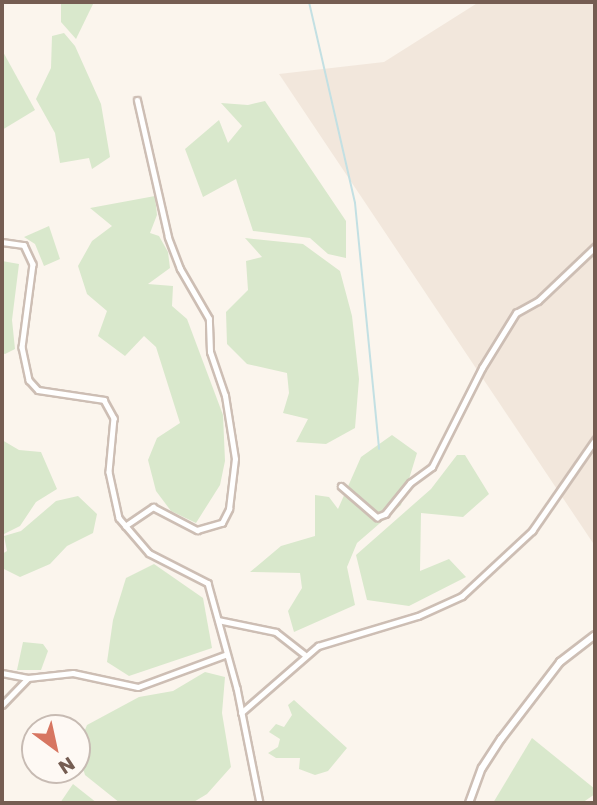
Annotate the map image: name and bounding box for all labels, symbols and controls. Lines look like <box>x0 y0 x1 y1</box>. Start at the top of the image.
north arrow <box>21 714 91 784</box>
text: N <box>53 750 80 781</box>

